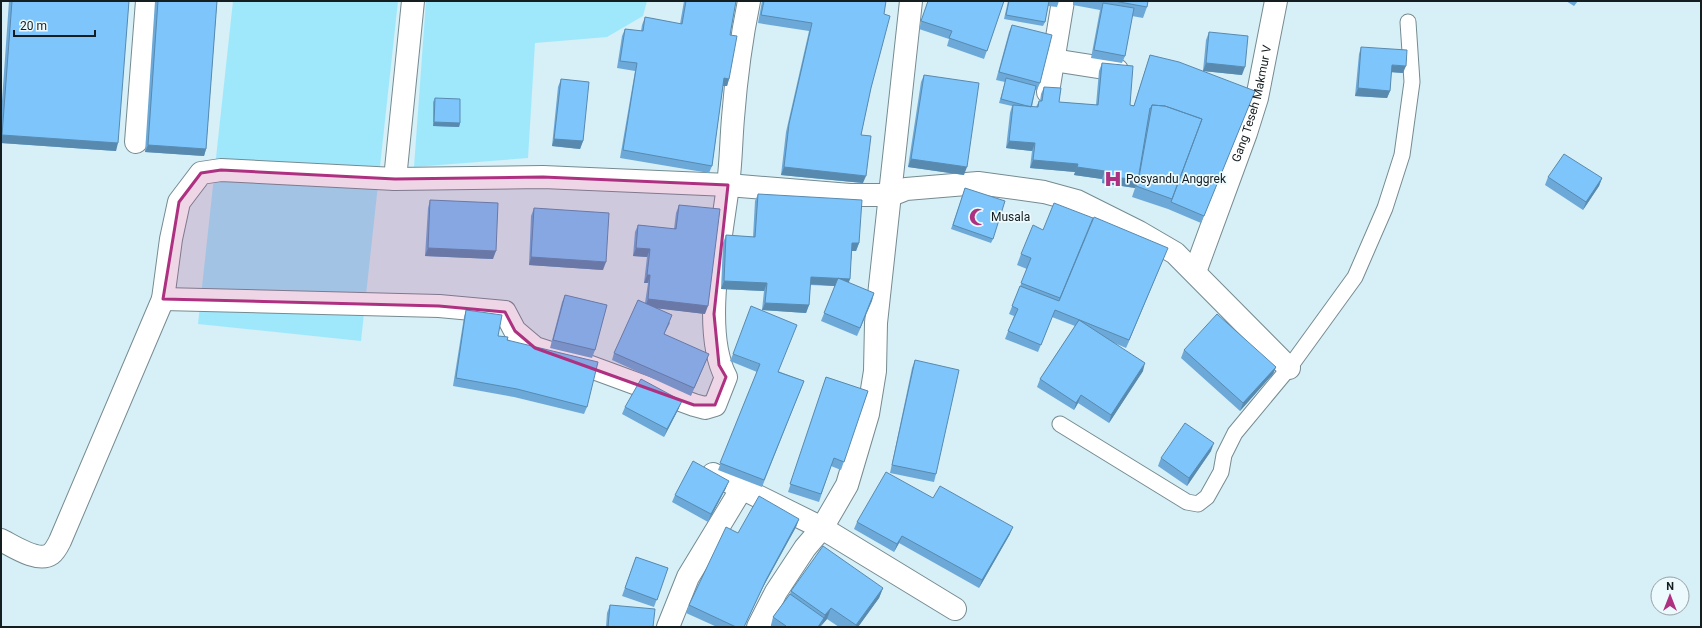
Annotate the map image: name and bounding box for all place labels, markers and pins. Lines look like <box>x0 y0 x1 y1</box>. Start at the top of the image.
hospital icon: Posyandu Anggrek <box>1103 169 1123 189</box>
place label: Posyandu Anggrek <box>1126 172 1227 186</box>
mosque icon: Musala <box>968 207 988 227</box>
place label: Musala <box>991 210 1030 224</box>

